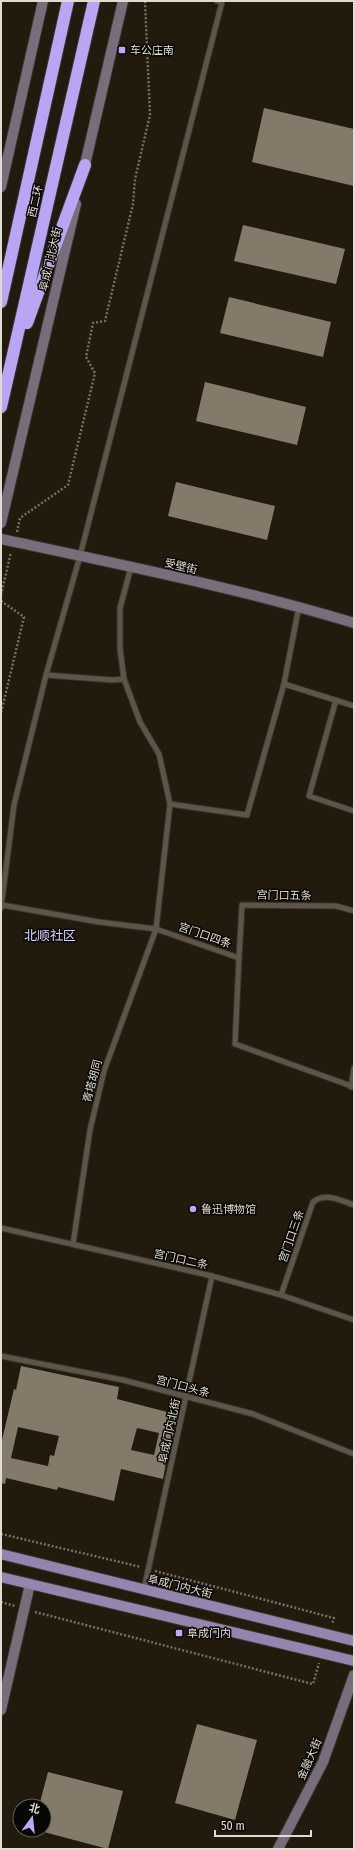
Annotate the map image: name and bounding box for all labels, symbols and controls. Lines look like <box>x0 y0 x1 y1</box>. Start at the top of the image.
place label: 车公庄南 <box>130 44 174 57</box>
marker: 车公庄南 <box>117 45 127 55</box>
street label: 西二环 <box>25 184 46 219</box>
street label: 阜成门北大街 <box>37 225 64 293</box>
street label: 受壁街 <box>163 556 198 577</box>
street label: 宫门口五条 <box>256 889 312 902</box>
street label: 宫门口四条 <box>177 920 233 951</box>
district label: 北顺社区 <box>24 928 76 943</box>
street label: 青塔胡同 <box>81 1058 104 1104</box>
place label: 鲁迅博物馆 <box>201 1203 256 1216</box>
marker: 鲁迅博物馆 <box>188 1204 198 1214</box>
street label: 宫门口三条 <box>276 1208 307 1264</box>
street label: 宫门口二条 <box>153 1247 209 1272</box>
street label: 宫门口头条 <box>155 1373 211 1400</box>
street label: 阜成门内北街 <box>156 1397 183 1465</box>
street label: 阜成门内大街 <box>146 1572 213 1601</box>
place label: 阜成门内 <box>187 1627 231 1640</box>
marker: 阜成门内 <box>174 1628 184 1638</box>
street label: 金融大街 <box>295 1736 324 1782</box>
north arrow <box>12 1798 52 1838</box>
text: 北 <box>27 1801 41 1817</box>
scale bar <box>215 1812 311 1838</box>
text: 50 m <box>221 1819 245 1833</box>

